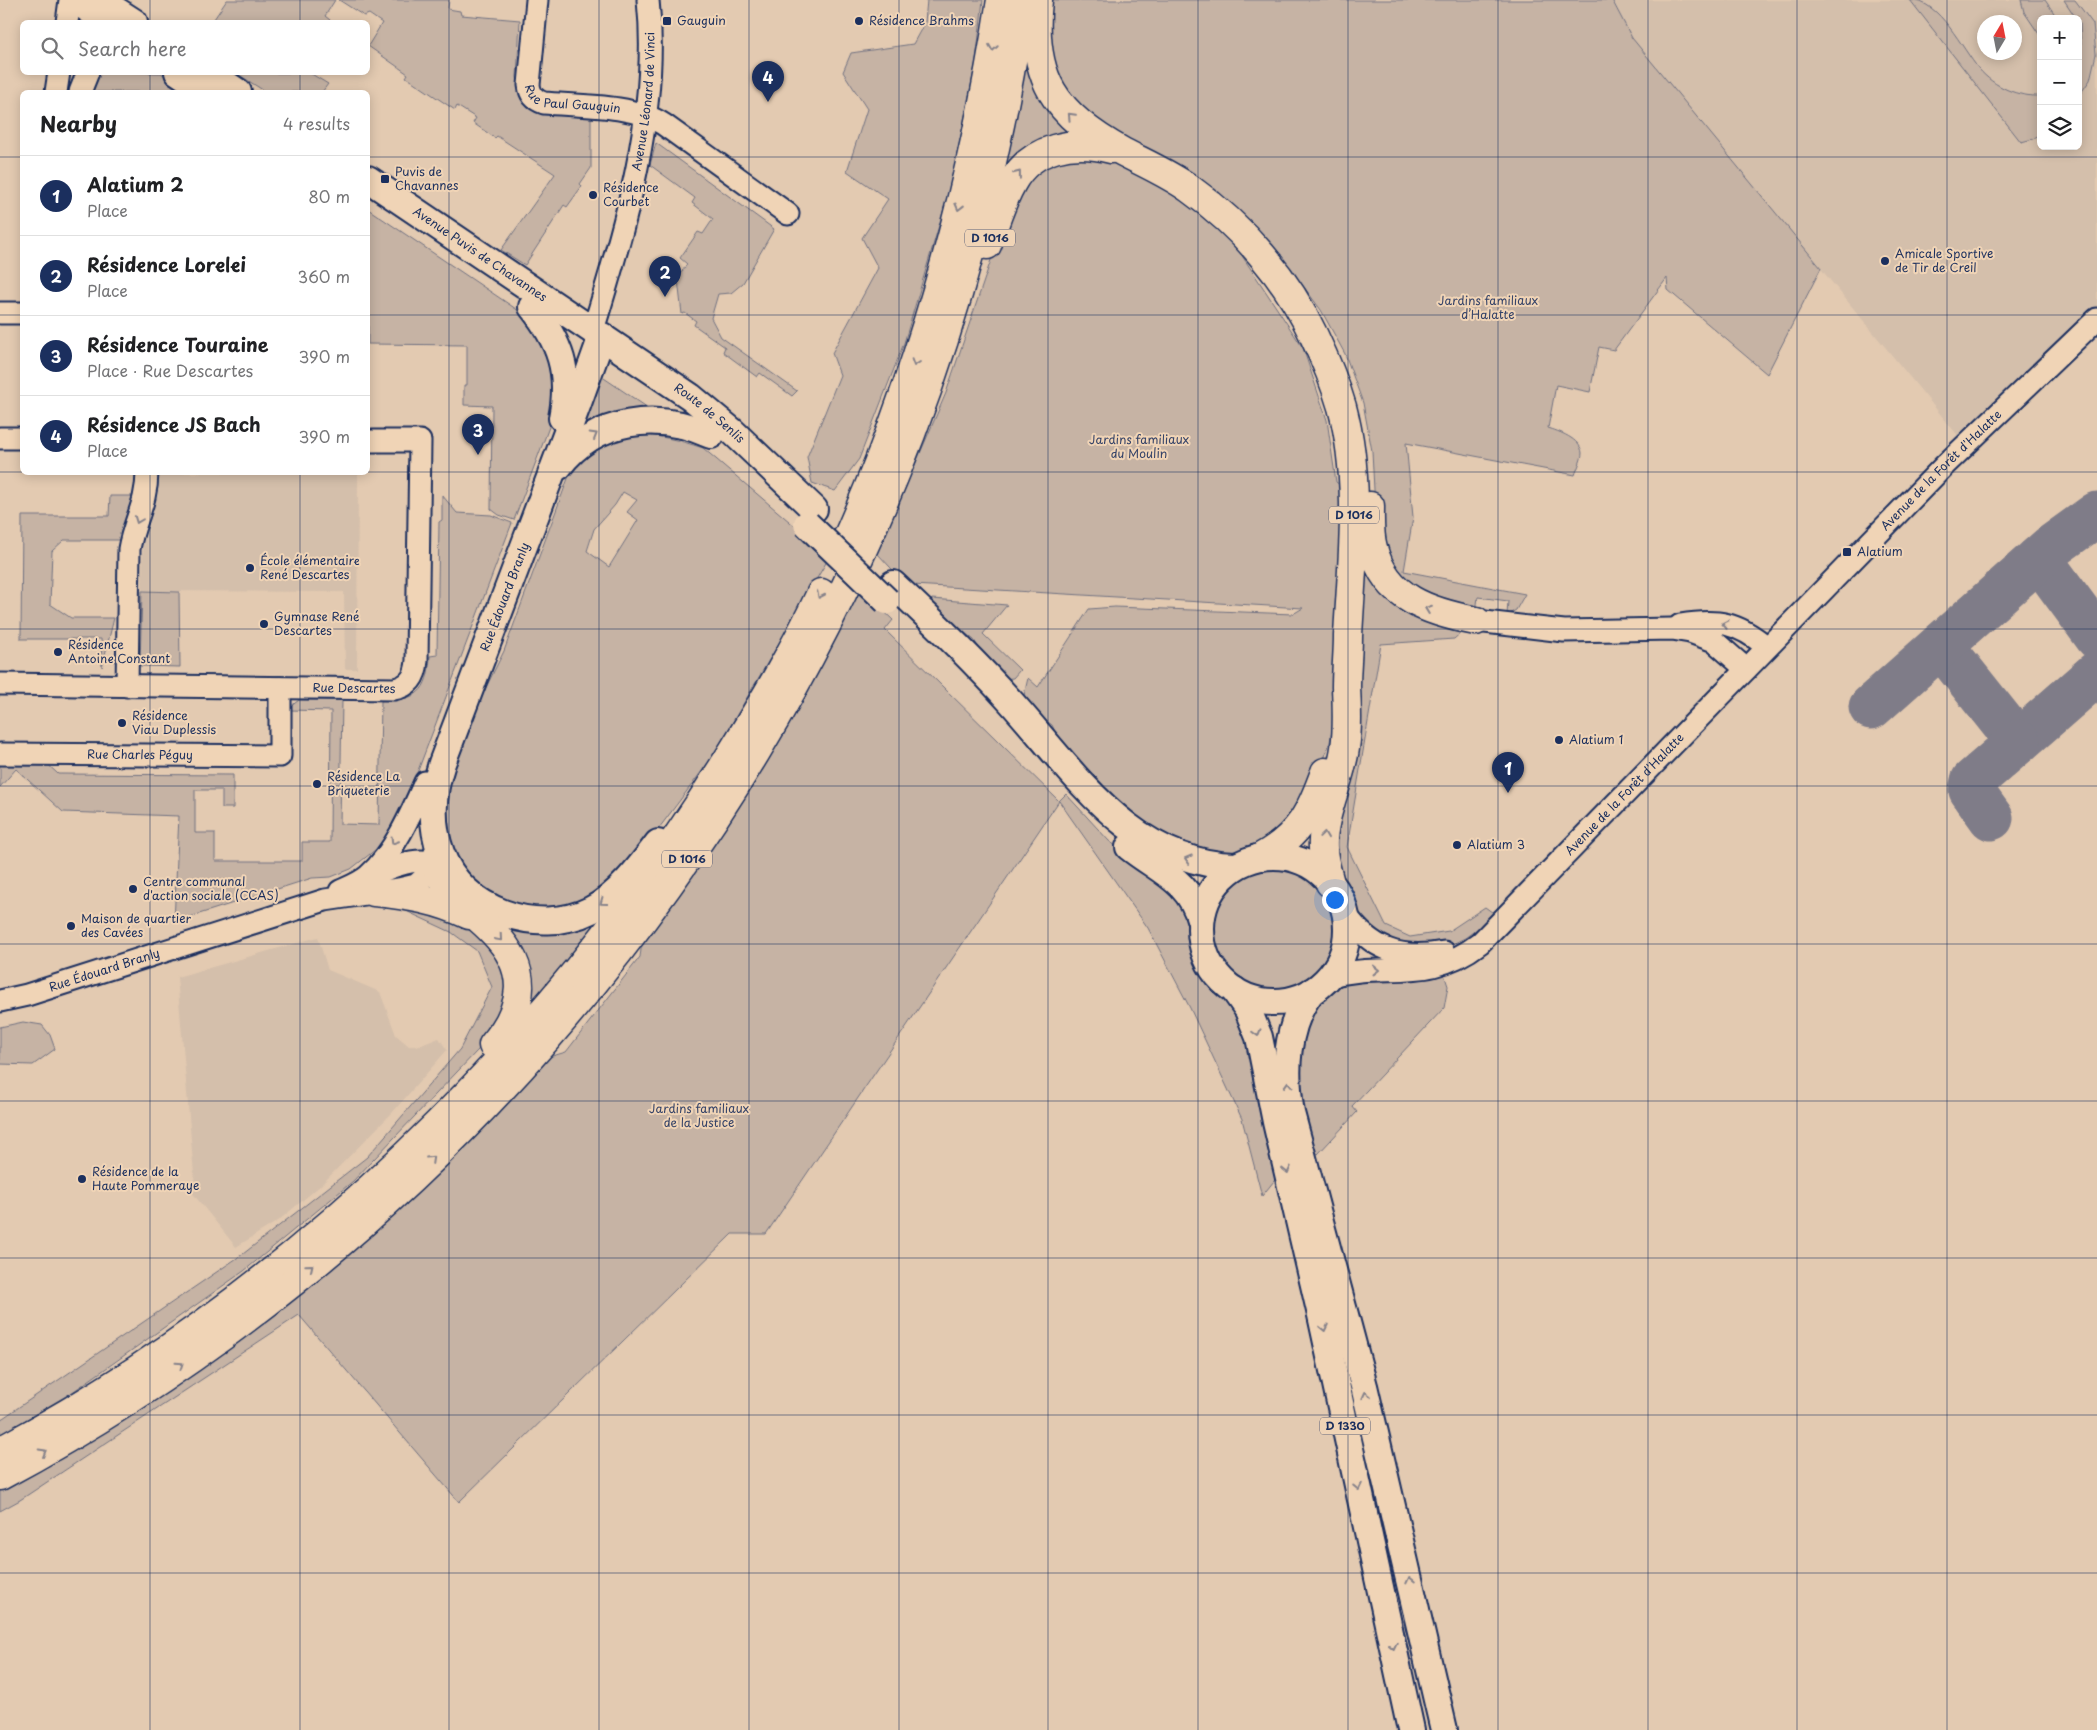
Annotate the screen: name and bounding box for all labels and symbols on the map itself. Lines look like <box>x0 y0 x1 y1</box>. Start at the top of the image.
place label: Gauguin <box>677 11 726 29</box>
place label: Résidence Brahms <box>869 11 974 29</box>
marker: Gauguin <box>661 15 673 27</box>
marker: Résidence Brahms <box>853 15 865 27</box>
north arrow <box>1977 15 2022 60</box>
street label: Avenue Léonard de Vinci <box>626 32 658 172</box>
one-way arrow <box>988 45 999 53</box>
pin: 4 <box>752 61 784 102</box>
street label: Rue Paul Gauguin <box>521 83 622 117</box>
one-way arrow <box>1068 112 1077 121</box>
place label: Puvis de Chavannes <box>395 162 459 194</box>
one-way arrow <box>1013 171 1021 180</box>
marker: Puvis de Chavannes <box>379 173 391 185</box>
place label: Résidence Courbet <box>603 178 659 210</box>
marker: Résidence Courbet <box>587 189 599 201</box>
street label: Avenue Puvis de Chavannes <box>410 202 552 306</box>
one-way arrow <box>955 203 965 211</box>
road number: D 1016 <box>965 230 1015 247</box>
place label: Amicale Sportive de Tir de Creil <box>1895 244 1993 276</box>
marker: Amicale Sportive de Tir de Creil <box>1879 255 1891 267</box>
pin: 2 <box>649 256 681 297</box>
park label: Jardins familiaux d’Halatte <box>1438 291 1538 323</box>
one-way arrow <box>910 359 920 367</box>
street label: Route de Senlis <box>671 378 750 447</box>
street label: Avenue de la Forêt d'Halatte <box>1876 405 2005 534</box>
pin: 3 <box>462 414 494 455</box>
park label: Jardins familiaux du Moulin <box>1089 430 1189 462</box>
one-way arrow <box>589 432 598 442</box>
road number: D 1016 <box>1329 506 1379 524</box>
one-way arrow <box>133 515 144 524</box>
street label: Rue Édouard Branly <box>475 539 533 654</box>
place label: Alatium <box>1857 542 1903 560</box>
marker: Alatium <box>1841 546 1853 558</box>
place label: École élémentaire René Descartes <box>260 551 360 583</box>
marker: École élémentaire René Descartes <box>244 562 256 574</box>
one-way arrow <box>817 589 827 598</box>
one-way arrow <box>1425 605 1433 615</box>
place label: Gymnase René Descartes <box>274 607 360 639</box>
marker: Gymnase René Descartes <box>258 618 270 630</box>
one-way arrow <box>1721 619 1730 629</box>
place label: Résidence Antoine Constant <box>68 635 170 667</box>
marker: Résidence Antoine Constant <box>52 646 64 658</box>
street label: Rue Descartes <box>312 678 396 697</box>
place label: Résidence Viau Duplessis <box>132 706 217 738</box>
marker: Résidence Viau Duplessis <box>116 717 128 729</box>
street label: Avenue de la Forêt d'Halatte <box>1560 728 1688 859</box>
place label: Alatium 1 <box>1569 730 1623 748</box>
marker: Alatium 1 <box>1553 734 1565 746</box>
street label: Rue Charles Péguy <box>87 745 193 763</box>
pin: 1 <box>1492 752 1524 793</box>
place label: Résidence La Briqueterie <box>327 767 401 799</box>
marker: Résidence La Briqueterie <box>311 778 323 790</box>
one-way arrow <box>1318 831 1329 839</box>
place label: Alatium 3 <box>1467 835 1525 853</box>
one-way arrow <box>391 836 401 845</box>
marker: Alatium 3 <box>1451 839 1463 851</box>
road number: D 1016 <box>662 851 712 868</box>
one-way arrow <box>1185 855 1193 865</box>
place label: Centre communal d'action sociale (CCAS) <box>143 872 279 904</box>
marker: Centre communal d'action sociale (CCAS) <box>127 883 139 895</box>
your location <box>1322 887 1348 913</box>
one-way arrow <box>600 896 609 904</box>
place label: Maison de quartier des Cavées <box>81 909 192 941</box>
marker: Maison de quartier des Cavées <box>65 920 77 932</box>
one-way arrow <box>493 933 502 942</box>
street label: Rue Édouard Branly <box>46 943 162 995</box>
one-way arrow <box>1372 965 1380 975</box>
one-way arrow <box>1252 1028 1262 1036</box>
one-way arrow <box>1283 1081 1293 1088</box>
park label: Jardins familiaux de la Justice <box>649 1099 749 1131</box>
one-way arrow <box>425 1156 434 1165</box>
place label: Résidence de la Haute Pommeraye <box>92 1162 199 1194</box>
one-way arrow <box>1281 1165 1292 1174</box>
marker: Résidence de la Haute Pommeraye <box>76 1173 88 1185</box>
one-way arrow <box>304 1264 313 1273</box>
one-way arrow <box>1318 1324 1328 1333</box>
one-way arrow <box>174 1362 184 1371</box>
one-way arrow <box>1361 1391 1372 1400</box>
road number: D 1330 <box>1320 1418 1370 1434</box>
one-way arrow <box>37 1448 46 1458</box>
one-way arrow <box>1353 1483 1363 1491</box>
one-way arrow <box>1405 1576 1416 1585</box>
one-way arrow <box>1387 1641 1398 1650</box>

